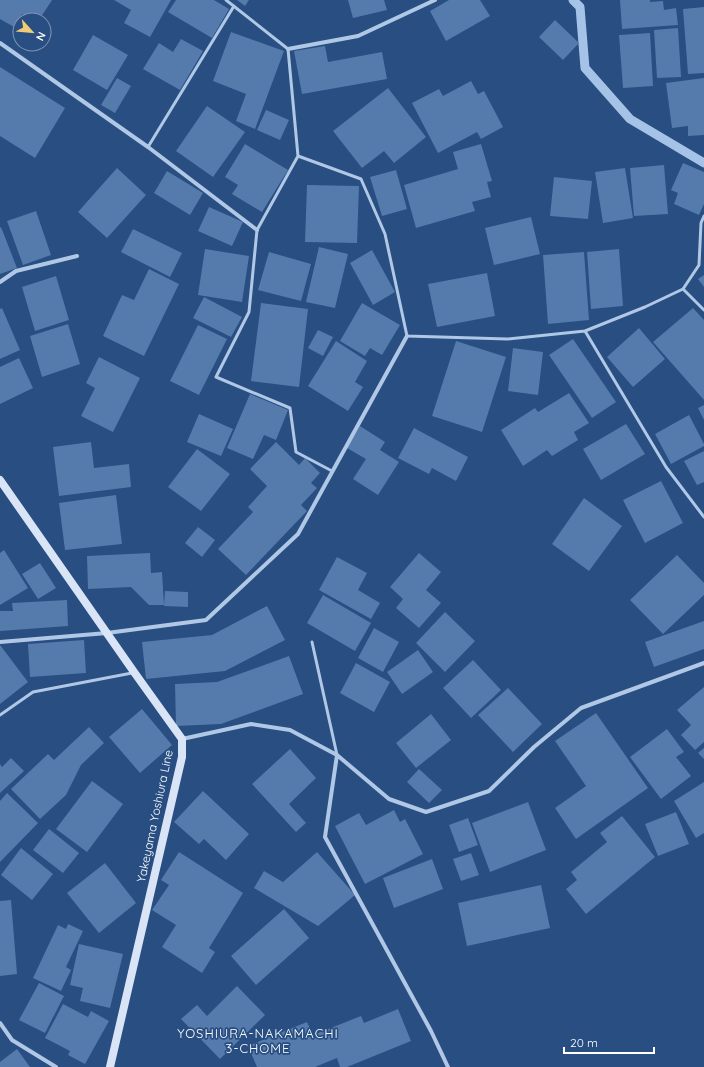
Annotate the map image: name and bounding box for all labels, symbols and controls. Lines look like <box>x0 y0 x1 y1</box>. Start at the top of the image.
north arrow <box>12 12 52 52</box>
text: N <box>33 30 49 43</box>
street label: Yakeyama Yoshiura Line <box>133 748 176 884</box>
district label: YOSHIURA-NAKAMACHI 3-CHOME <box>177 1025 339 1056</box>
scale bar <box>564 1029 654 1055</box>
text: 20 m <box>570 1035 598 1050</box>

